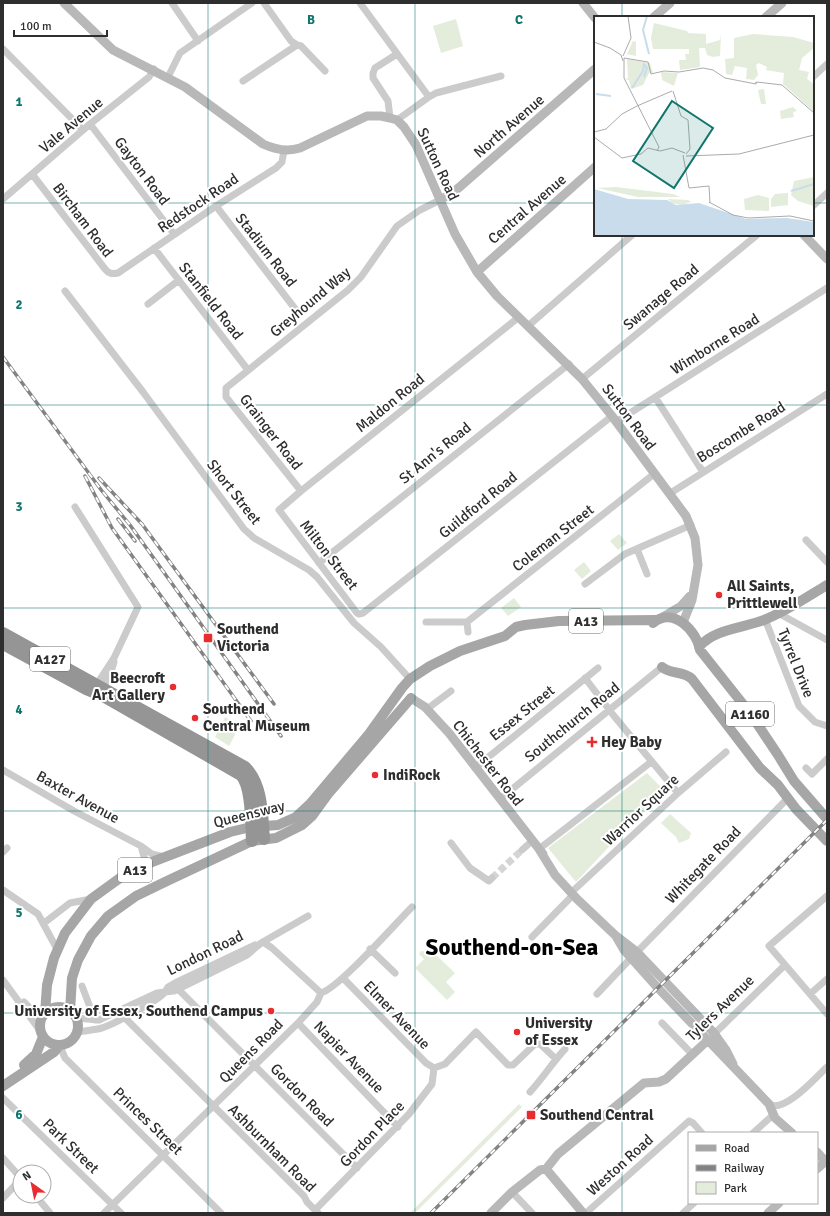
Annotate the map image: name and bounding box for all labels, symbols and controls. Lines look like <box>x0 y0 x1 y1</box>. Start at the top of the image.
scale bar <box>14 12 107 38</box>
text: B <box>307 12 315 28</box>
text: C <box>515 12 523 28</box>
inset map <box>594 16 814 236</box>
text: 100 m <box>20 19 52 34</box>
street label: North Avenue <box>470 91 548 161</box>
street label: Vale Avenue <box>35 93 107 157</box>
text: 1 <box>15 94 23 110</box>
street label: Sutton Road <box>413 125 463 203</box>
street label: Gayton Road <box>111 133 174 209</box>
street label: Redstock Road <box>154 169 242 237</box>
street label: Central Avenue <box>484 170 570 248</box>
street label: Bircham Road <box>49 179 117 261</box>
street label: Stadium Road <box>232 210 300 291</box>
street label: Stanfield Road <box>175 259 247 343</box>
street label: Swanage Road <box>620 260 702 334</box>
street label: Greyhound Way <box>266 263 354 341</box>
text: 2 <box>15 297 23 313</box>
street label: Wimborne Road <box>667 310 763 378</box>
street label: Maldon Road <box>352 370 428 436</box>
street label: Sutton Road <box>598 380 660 454</box>
street label: Grainger Road <box>236 390 306 474</box>
street label: Boscombe Road <box>693 398 789 466</box>
street label: St Ann's Road <box>395 418 475 488</box>
street label: Short Street <box>203 456 265 528</box>
street label: Guildford Road <box>435 468 521 542</box>
text: 3 <box>15 499 23 515</box>
street label: Coleman Street <box>509 501 597 575</box>
street label: Milton Street <box>296 516 362 594</box>
place label: All Saints, Prittlewell <box>727 577 798 612</box>
marker: All Saints, Prittlewell <box>714 590 724 600</box>
road number: A13 <box>569 609 603 633</box>
place label: Southend Victoria <box>217 620 279 655</box>
street label: Tyrrel Drive <box>774 626 818 700</box>
marker: Southend Victoria <box>202 632 214 644</box>
road number: A127 <box>30 647 70 671</box>
place label: Beecroft Art Gallery <box>92 669 166 704</box>
street label: Southchurch Road <box>521 678 623 766</box>
street label: Essex Street <box>486 681 558 745</box>
marker: Beecroft Art Gallery <box>168 682 178 692</box>
place label: Southend Central Museum <box>203 700 310 735</box>
text: 4 <box>15 702 23 718</box>
road number: A1160 <box>726 702 774 726</box>
marker: Southend Central Museum <box>190 713 200 723</box>
street label: Chichester Road <box>449 716 527 810</box>
place label: Hey Baby <box>601 733 662 751</box>
marker: Hey Baby <box>586 736 598 748</box>
place label: IndiRock <box>383 766 440 784</box>
street label: Baxter Avenue <box>33 767 123 827</box>
marker: IndiRock <box>370 770 380 780</box>
street label: Warrior Square <box>600 770 682 850</box>
street label: Queensway <box>211 796 287 832</box>
street label: Whitegate Road <box>661 822 745 908</box>
road number: A13 <box>118 858 152 882</box>
text: 5 <box>15 905 23 921</box>
street label: London Road <box>164 927 246 979</box>
district label: Southend-on-Sea <box>426 933 599 962</box>
street label: Tylers Avenue <box>682 971 758 1045</box>
street label: Elmer Avenue <box>360 977 434 1053</box>
place label: University of Essex, Southend Campus <box>14 1002 263 1020</box>
marker: University of Essex, Southend Campus <box>266 1006 276 1016</box>
place label: University of Essex <box>525 1014 593 1049</box>
street label: Queens Road <box>215 1015 287 1087</box>
street label: Napier Avenue <box>310 1017 388 1097</box>
marker: University of Essex <box>512 1027 522 1037</box>
street label: Gordon Road <box>267 1060 337 1130</box>
street label: Princes Street <box>109 1083 187 1159</box>
street label: Gordon Place <box>336 1097 408 1171</box>
street label: Ashburnham Road <box>224 1100 320 1196</box>
place label: Southend Central <box>540 1106 654 1124</box>
text: 6 <box>15 1107 23 1123</box>
marker: Southend Central <box>525 1109 537 1121</box>
street label: Park Street <box>39 1115 103 1177</box>
street label: Weston Road <box>583 1131 657 1199</box>
legend <box>688 1132 818 1204</box>
text: Road <box>724 1141 750 1156</box>
text: Railway <box>724 1161 764 1176</box>
north arrow <box>12 1164 52 1204</box>
text: N <box>20 1168 34 1184</box>
text: Park <box>724 1181 747 1196</box>

